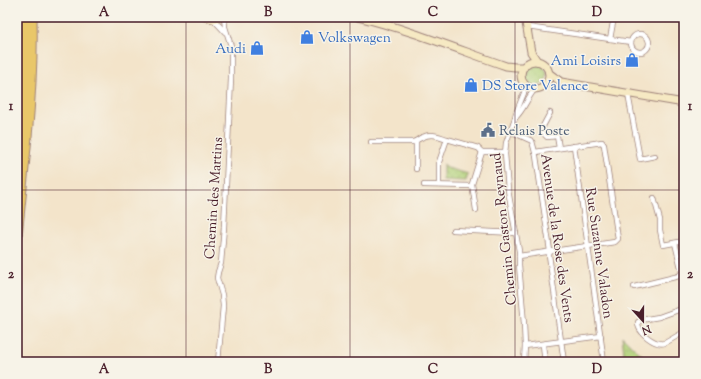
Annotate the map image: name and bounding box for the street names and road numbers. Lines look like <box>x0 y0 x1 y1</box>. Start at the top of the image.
street label: Chemin des Martins <box>201 136 229 260</box>
street label: Chemin Gaston Reynaud <box>487 151 523 306</box>
street label: Avenue de la Rose des Vents <box>534 153 578 324</box>
street label: Rue Suzanne Valadon <box>579 186 617 320</box>

